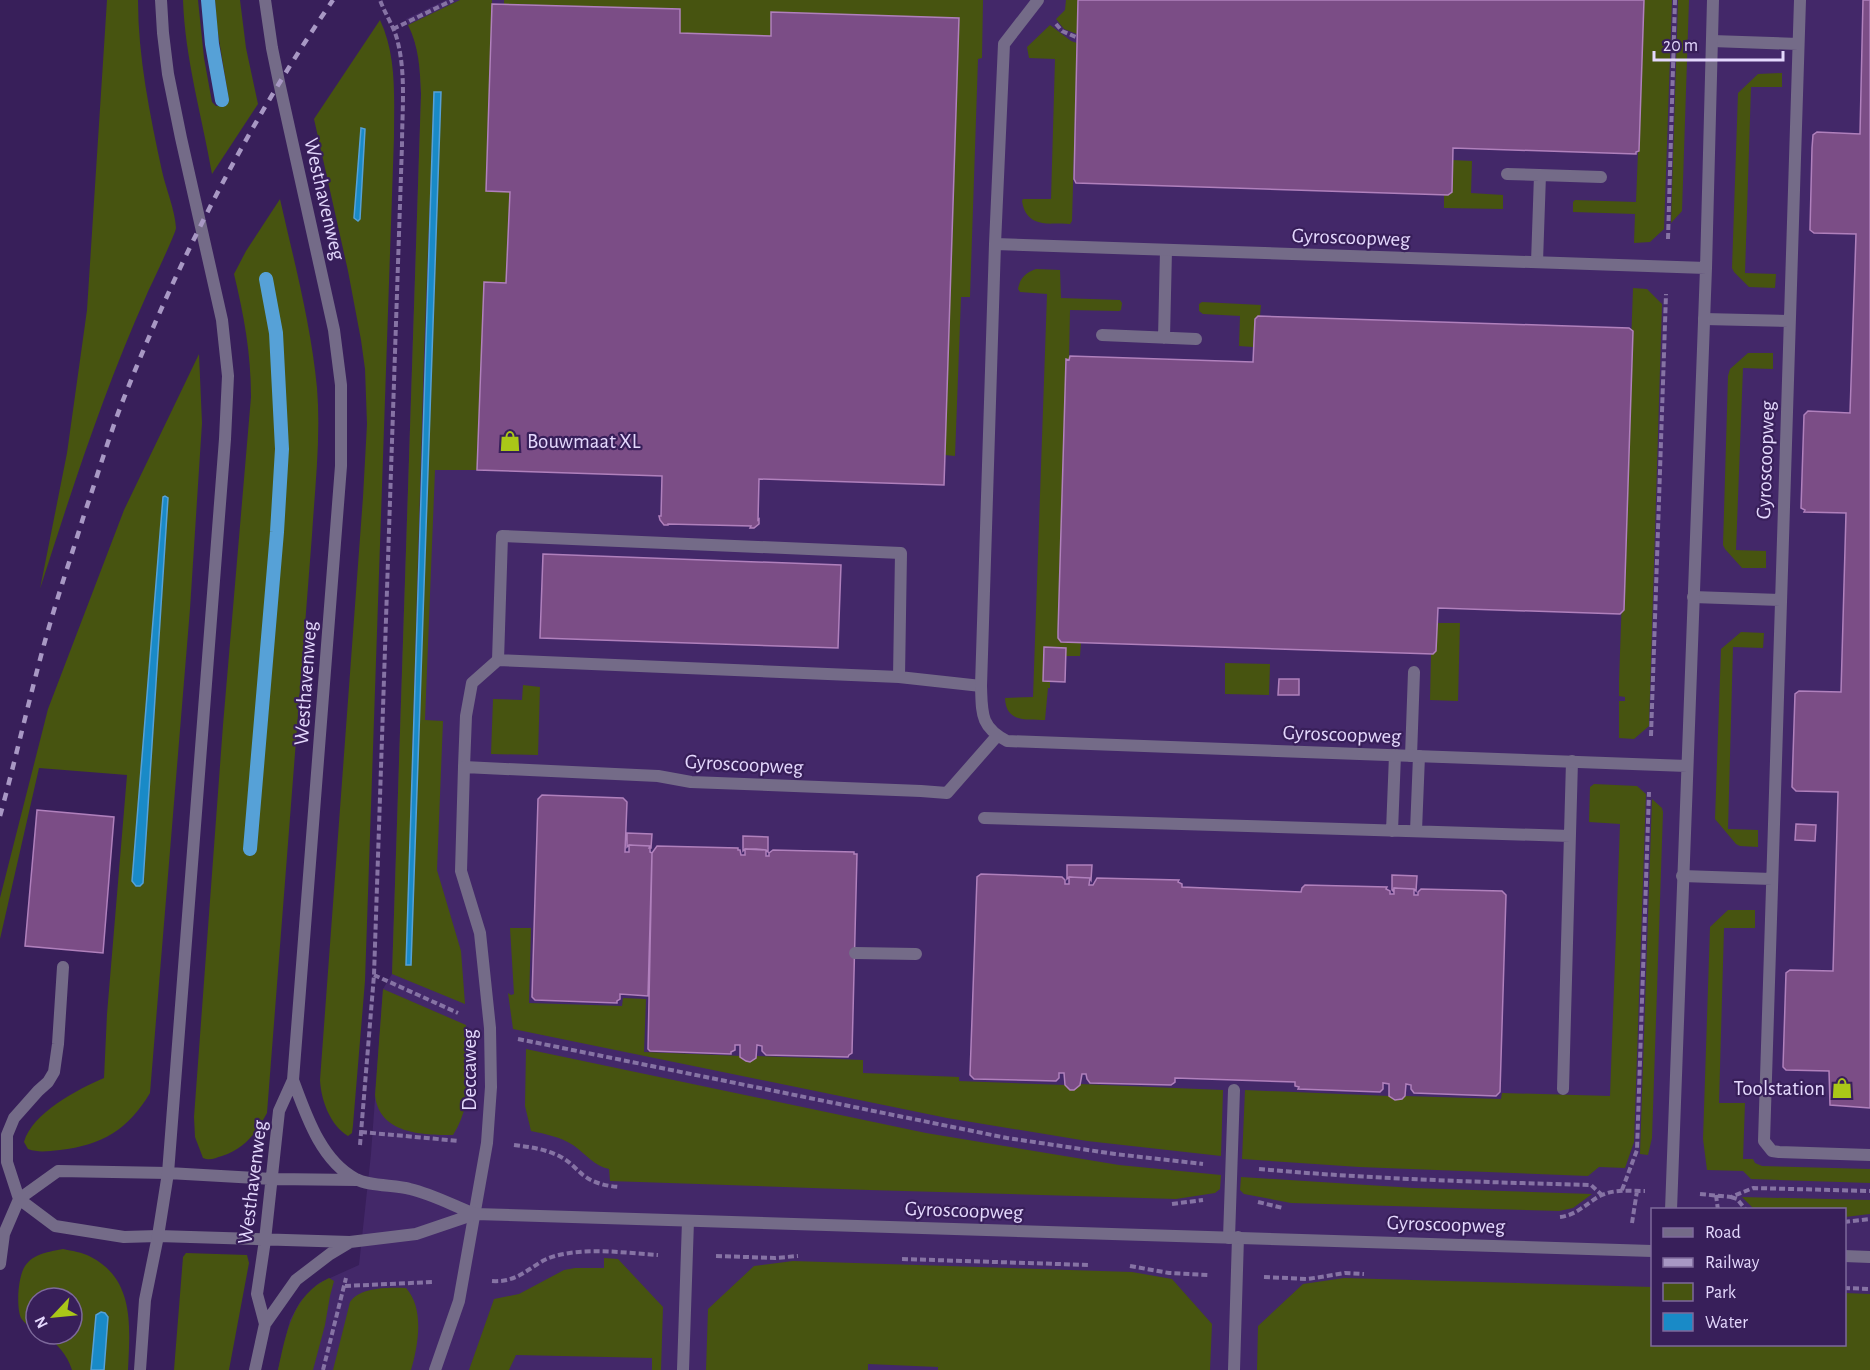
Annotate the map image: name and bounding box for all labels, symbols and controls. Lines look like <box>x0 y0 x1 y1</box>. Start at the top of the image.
scale bar <box>1654 24 1783 62</box>
text: 20 m <box>1663 37 1698 55</box>
street label: Westhavenweg <box>300 136 349 263</box>
street label: Gyroscoopweg <box>1291 225 1411 250</box>
street label: Gyroscoopweg <box>1753 400 1778 520</box>
shop icon: Bouwmaat XL <box>498 429 522 453</box>
place label: Bouwmaat XL <box>527 431 641 452</box>
street label: Westhavenweg <box>291 619 320 746</box>
street label: Gyroscoopweg <box>1282 722 1402 747</box>
street label: Gyroscoopweg <box>684 751 805 778</box>
street label: Deccaweg <box>459 1028 480 1111</box>
shop icon: Toolstation <box>1830 1076 1854 1100</box>
place label: Toolstation <box>1733 1078 1825 1099</box>
street label: Westhavenweg <box>234 1118 271 1245</box>
street label: Gyroscoopweg <box>904 1198 1024 1223</box>
legend <box>1651 1208 1846 1346</box>
street label: Gyroscoopweg <box>1386 1212 1506 1237</box>
text: Road <box>1705 1224 1741 1242</box>
text: Railway <box>1705 1254 1760 1272</box>
text: Park <box>1705 1284 1737 1302</box>
north arrow <box>24 1286 84 1346</box>
text: N <box>32 1314 51 1331</box>
text: Water <box>1705 1314 1748 1332</box>

